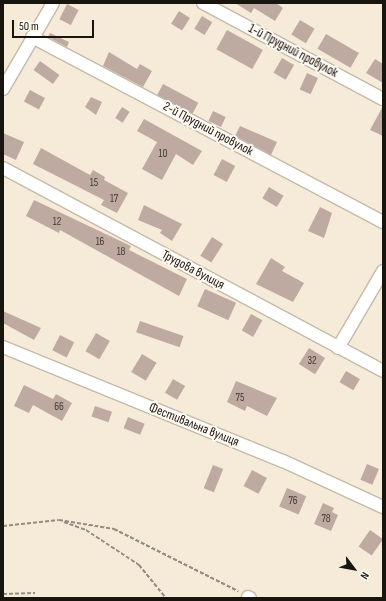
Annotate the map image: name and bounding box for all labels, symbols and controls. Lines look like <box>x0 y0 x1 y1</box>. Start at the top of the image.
scale bar <box>14 12 96 38</box>
text: 50 m <box>19 19 39 34</box>
street label: 1-й Прудний провулок <box>246 21 340 81</box>
street label: 2-й Прудний провулок <box>160 99 256 159</box>
house number: 10 <box>159 147 167 161</box>
house number: 15 <box>90 176 98 190</box>
house number: 17 <box>110 192 118 206</box>
house number: 12 <box>53 215 61 229</box>
house number: 16 <box>96 235 104 249</box>
house number: 18 <box>117 245 125 259</box>
street label: Трудова вулиця <box>159 247 227 293</box>
house number: 32 <box>307 354 317 368</box>
house number: 75 <box>236 391 244 405</box>
house number: 66 <box>54 400 64 414</box>
street label: Фестивальна вулиця <box>147 400 241 450</box>
house number: 76 <box>288 494 298 508</box>
house number: 78 <box>321 512 331 526</box>
north arrow <box>334 549 374 589</box>
text: N <box>358 570 372 582</box>

